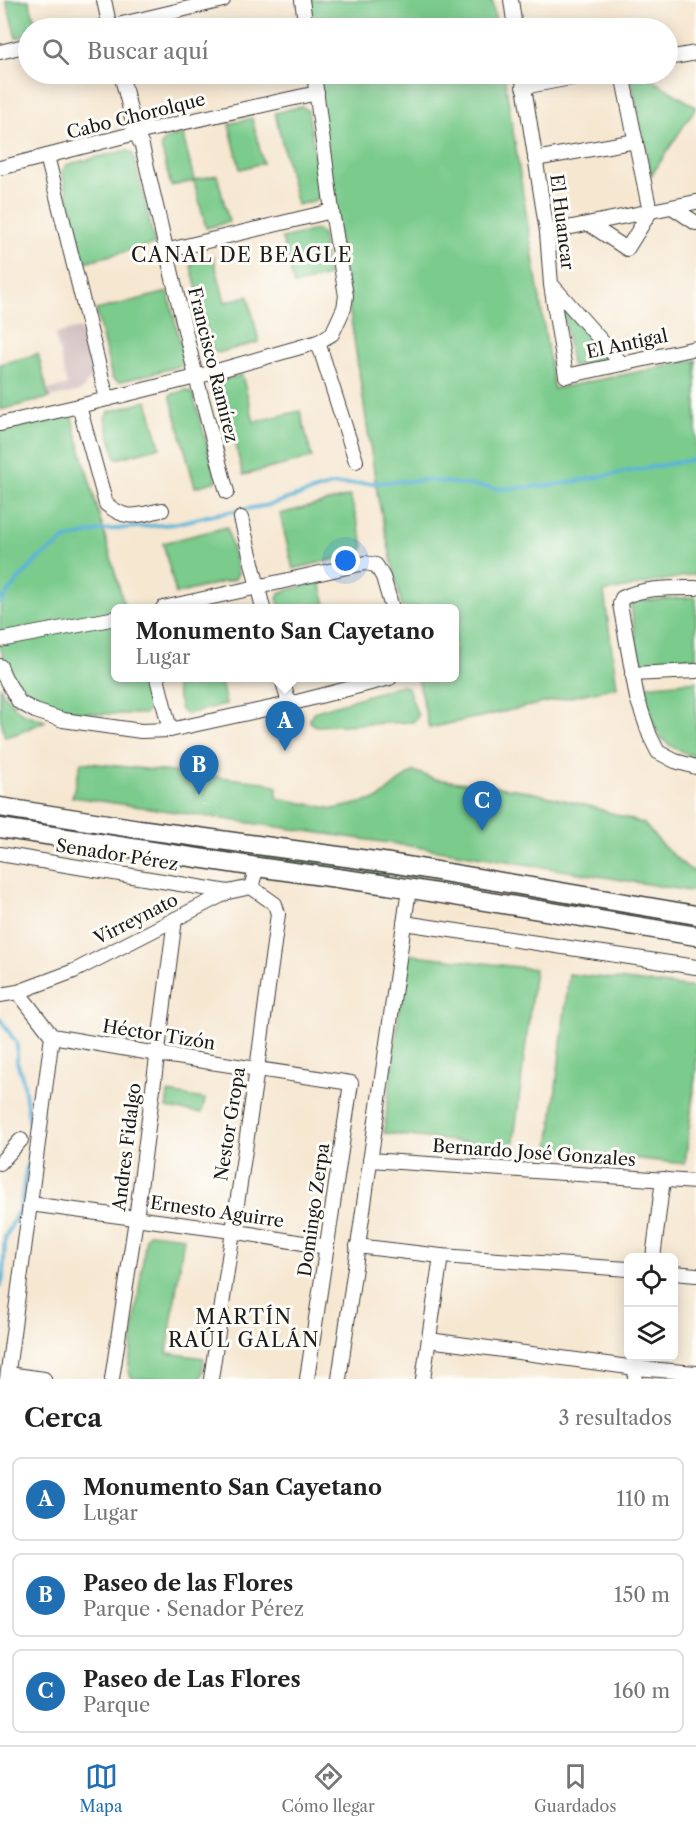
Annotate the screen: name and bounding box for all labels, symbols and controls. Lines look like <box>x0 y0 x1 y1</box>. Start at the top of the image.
search box <box>18 18 678 84</box>
icon: search <box>39 35 72 68</box>
text: Buscar aquí <box>87 38 209 65</box>
street label: Cabo Chorolque <box>64 88 208 144</box>
street label: El Huancar <box>545 173 579 271</box>
district label: CANAL DE BEAGLE <box>131 243 353 267</box>
street label: Francisco Ramírez <box>183 285 243 445</box>
street label: El Antigal <box>584 325 670 363</box>
your location <box>331 546 360 575</box>
popup <box>111 604 459 682</box>
text: Monumento San Cayetano <box>136 618 434 645</box>
text: Lugar <box>136 645 190 669</box>
pin: A <box>266 702 304 751</box>
pin: B <box>180 746 218 795</box>
pin: C <box>462 782 502 831</box>
street label: Senador Pérez <box>54 834 180 876</box>
street label: Virreynato <box>89 888 182 950</box>
street label: Héctor Tizón <box>101 1015 217 1055</box>
street label: Nestor Gropa <box>210 1065 250 1183</box>
street label: Andres Fidalgo <box>108 1082 146 1213</box>
street label: Bernardo José Gonzales <box>432 1135 636 1171</box>
street label: Domingo Zerpa <box>294 1141 334 1278</box>
street label: Ernesto Aguirre <box>149 1192 285 1232</box>
map controls <box>624 1253 678 1361</box>
button: locate <box>624 1253 678 1307</box>
district label: MARTÍN RAÚL GALÁN <box>168 1304 320 1352</box>
button: layers <box>624 1307 678 1361</box>
text: Cerca <box>24 1402 102 1434</box>
text: 3 resultados <box>559 1406 672 1430</box>
text: Monumento San Cayetano <box>83 1474 382 1501</box>
text: A <box>38 1487 53 1511</box>
text: 110 m <box>617 1487 670 1511</box>
text: Lugar <box>83 1501 138 1525</box>
text: Paseo de las Flores <box>83 1570 293 1597</box>
text: B <box>38 1583 53 1607</box>
text: 150 m <box>614 1583 670 1607</box>
text: Parque · Senador Pérez <box>83 1597 304 1621</box>
text: Paseo de Las Flores <box>83 1666 301 1693</box>
text: C <box>37 1679 54 1703</box>
text: 160 m <box>613 1679 670 1703</box>
text: Parque <box>83 1693 150 1717</box>
tab: Mapa <box>80 1760 122 1816</box>
tab: Cómo llegar <box>282 1760 375 1816</box>
tab: Guardados <box>534 1760 616 1816</box>

